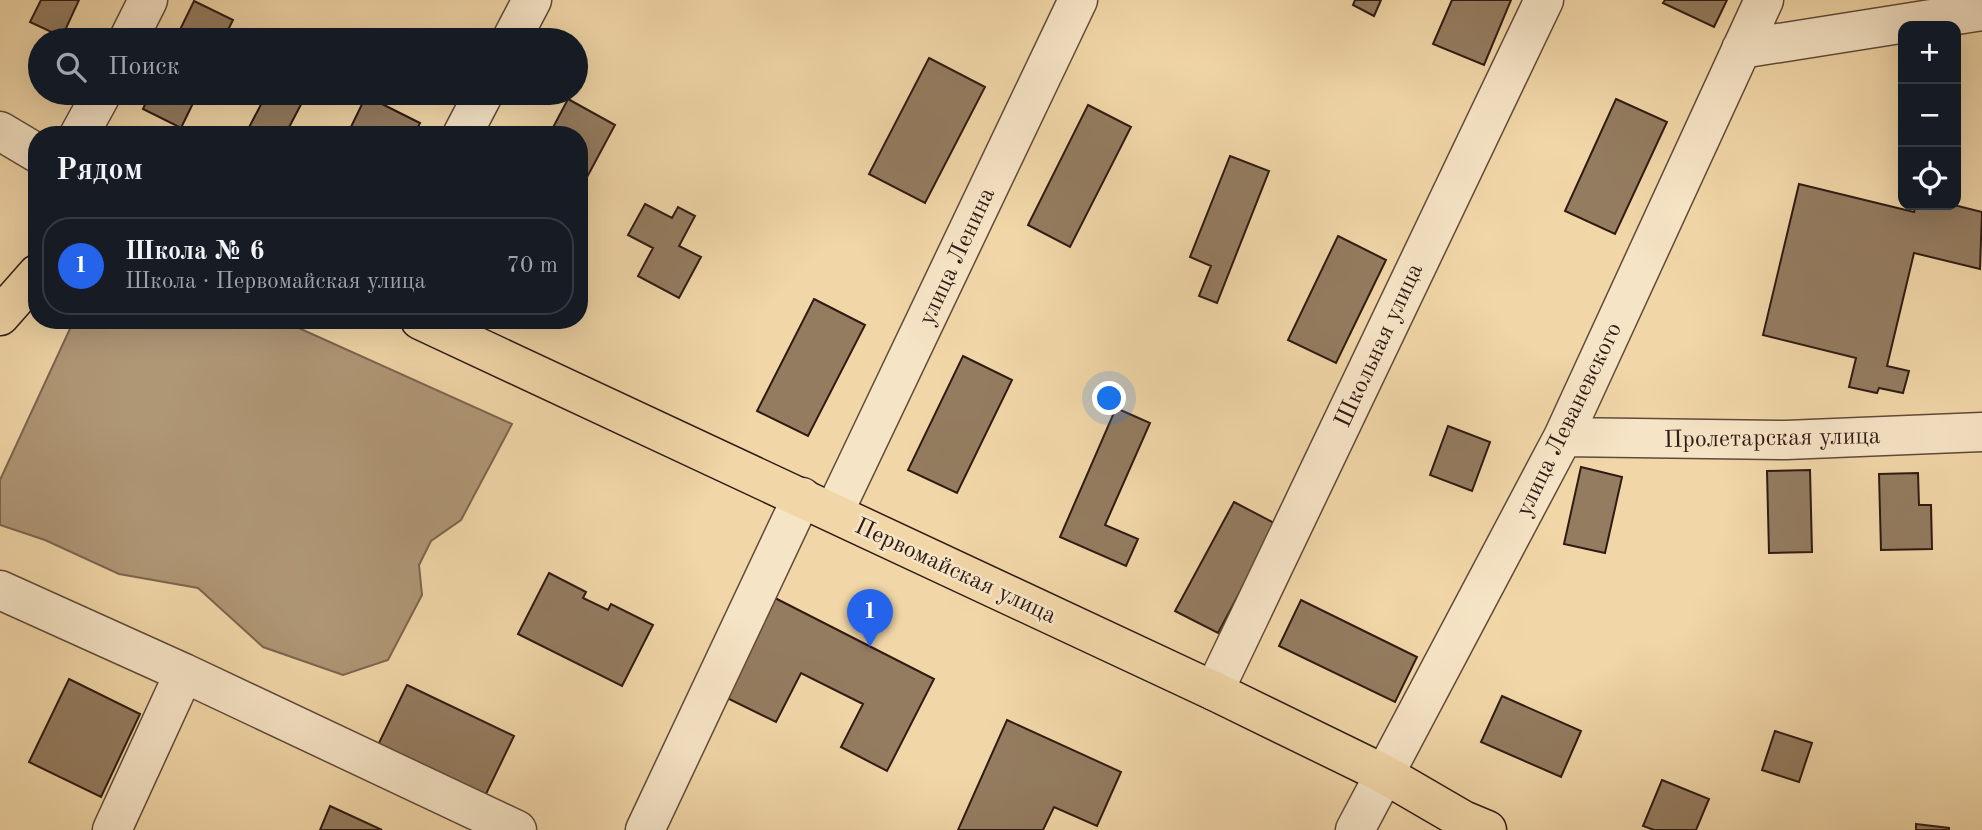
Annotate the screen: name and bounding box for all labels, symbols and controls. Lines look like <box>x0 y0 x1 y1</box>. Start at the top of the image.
map controls <box>1898 21 1961 210</box>
button: + <box>1898 21 1961 84</box>
search box <box>28 28 588 105</box>
icon: search <box>52 48 90 86</box>
text: Поиск <box>108 54 180 80</box>
button: − <box>1898 84 1961 147</box>
button: locate <box>1898 147 1961 210</box>
text: Рядом <box>56 156 143 186</box>
street label: улица Ленина <box>915 184 1000 329</box>
text: Школа № 6 <box>125 239 265 265</box>
text: 1 <box>74 254 88 277</box>
text: 70 m <box>507 254 558 277</box>
street label: Школьная улица <box>1331 260 1428 432</box>
text: Школа · Первомайская улица <box>125 270 426 293</box>
street label: улица Леваневского <box>1512 319 1627 521</box>
your location <box>1092 381 1126 415</box>
street label: Пролетарская улица <box>1663 425 1881 453</box>
street label: Первомайская улица <box>851 515 1060 629</box>
pin: 1 <box>847 589 893 647</box>

